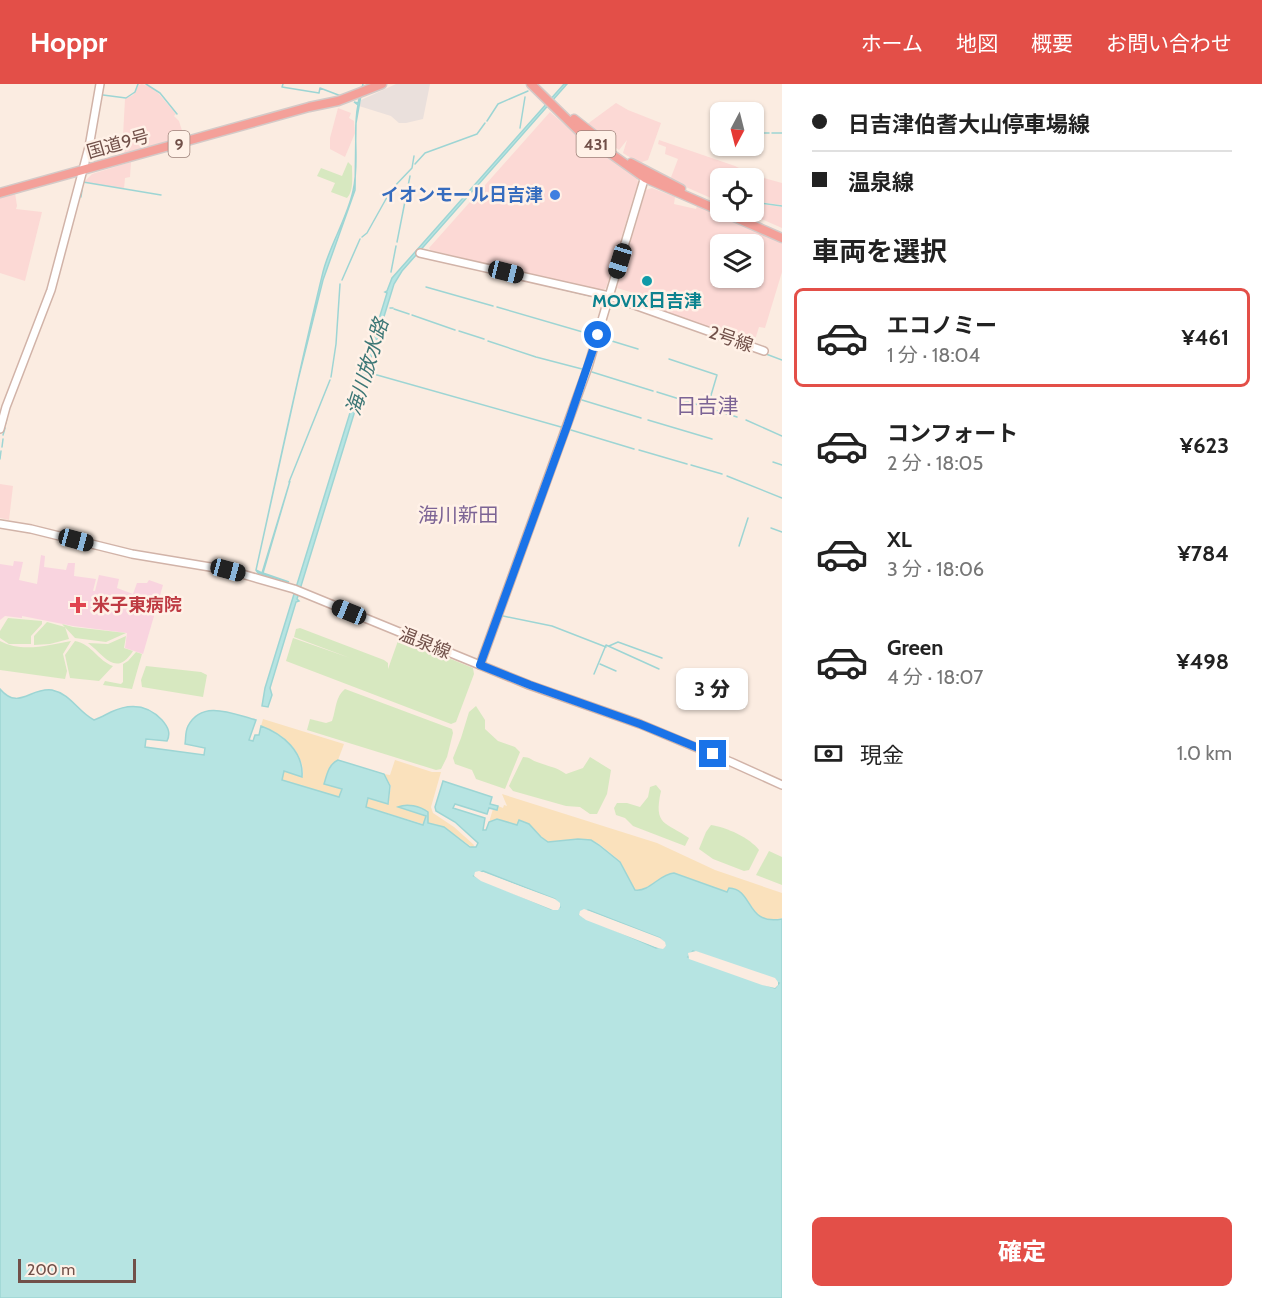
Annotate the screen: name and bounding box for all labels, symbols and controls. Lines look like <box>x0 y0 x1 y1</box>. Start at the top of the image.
text: Hoppr <box>30 25 107 59</box>
text: ホーム <box>861 31 923 56</box>
text: 地図 <box>956 31 998 56</box>
text: 概要 <box>1031 31 1073 56</box>
text: お問い合わせ <box>1106 31 1232 56</box>
north arrow <box>710 102 764 156</box>
map controls <box>710 102 764 288</box>
text: 日吉津伯耆大山停車場線 <box>848 111 1090 138</box>
street label: 国道9号 <box>84 125 152 163</box>
road number: 9 <box>168 131 190 157</box>
road number: 431 <box>576 131 616 157</box>
button: locate <box>710 168 764 222</box>
text: 温泉線 <box>848 169 914 196</box>
place label: イオンモール日吉津 <box>381 184 543 206</box>
marker: イオンモール日吉津 <box>548 188 562 202</box>
button: layers <box>710 234 764 288</box>
text: 車両を選択 <box>812 235 947 268</box>
car <box>606 241 634 281</box>
car <box>486 259 526 285</box>
marker: MOVIX日吉津 <box>640 274 654 288</box>
place label: MOVIX日吉津 <box>592 290 702 312</box>
icon: car <box>815 311 869 365</box>
text: エコノミー <box>887 312 997 339</box>
water label: 海川放水路 <box>341 314 394 418</box>
route start <box>584 321 611 348</box>
street label: 2号線 <box>706 321 756 357</box>
text: ¥461 <box>1182 324 1229 351</box>
text: 1 分 · 18:04 <box>887 343 980 367</box>
district label: 日吉津 <box>676 393 739 418</box>
icon: car <box>815 419 869 473</box>
text: コンフォート <box>887 420 1018 447</box>
text: ¥623 <box>1180 432 1229 459</box>
text: 2 分 · 18:05 <box>887 451 983 475</box>
district label: 海川新田 <box>418 503 498 527</box>
text: XL <box>887 526 912 553</box>
car <box>56 527 96 553</box>
icon: car <box>815 527 869 581</box>
text: ¥784 <box>1178 540 1229 567</box>
car <box>208 557 248 583</box>
text: 3 分 · 18:06 <box>887 557 984 581</box>
place label: 米子東病院 <box>92 594 182 616</box>
marker: 米子東病院 <box>69 596 87 614</box>
car <box>329 597 369 627</box>
street label: 温泉線 <box>396 623 454 663</box>
text: Green <box>887 634 943 661</box>
icon: car <box>815 635 869 689</box>
text: ¥498 <box>1176 648 1229 675</box>
text: 4 分 · 18:07 <box>887 665 983 689</box>
callout: 3 分 <box>677 667 749 709</box>
text: 3 分 <box>694 677 730 701</box>
icon: cash <box>812 737 845 770</box>
route end <box>699 740 726 767</box>
text: 1.0 km <box>1177 741 1232 765</box>
text: 現金 <box>860 742 904 769</box>
button: 確定 <box>812 1217 1232 1286</box>
scale bar <box>18 1256 136 1284</box>
text: 200 m <box>27 1260 75 1279</box>

